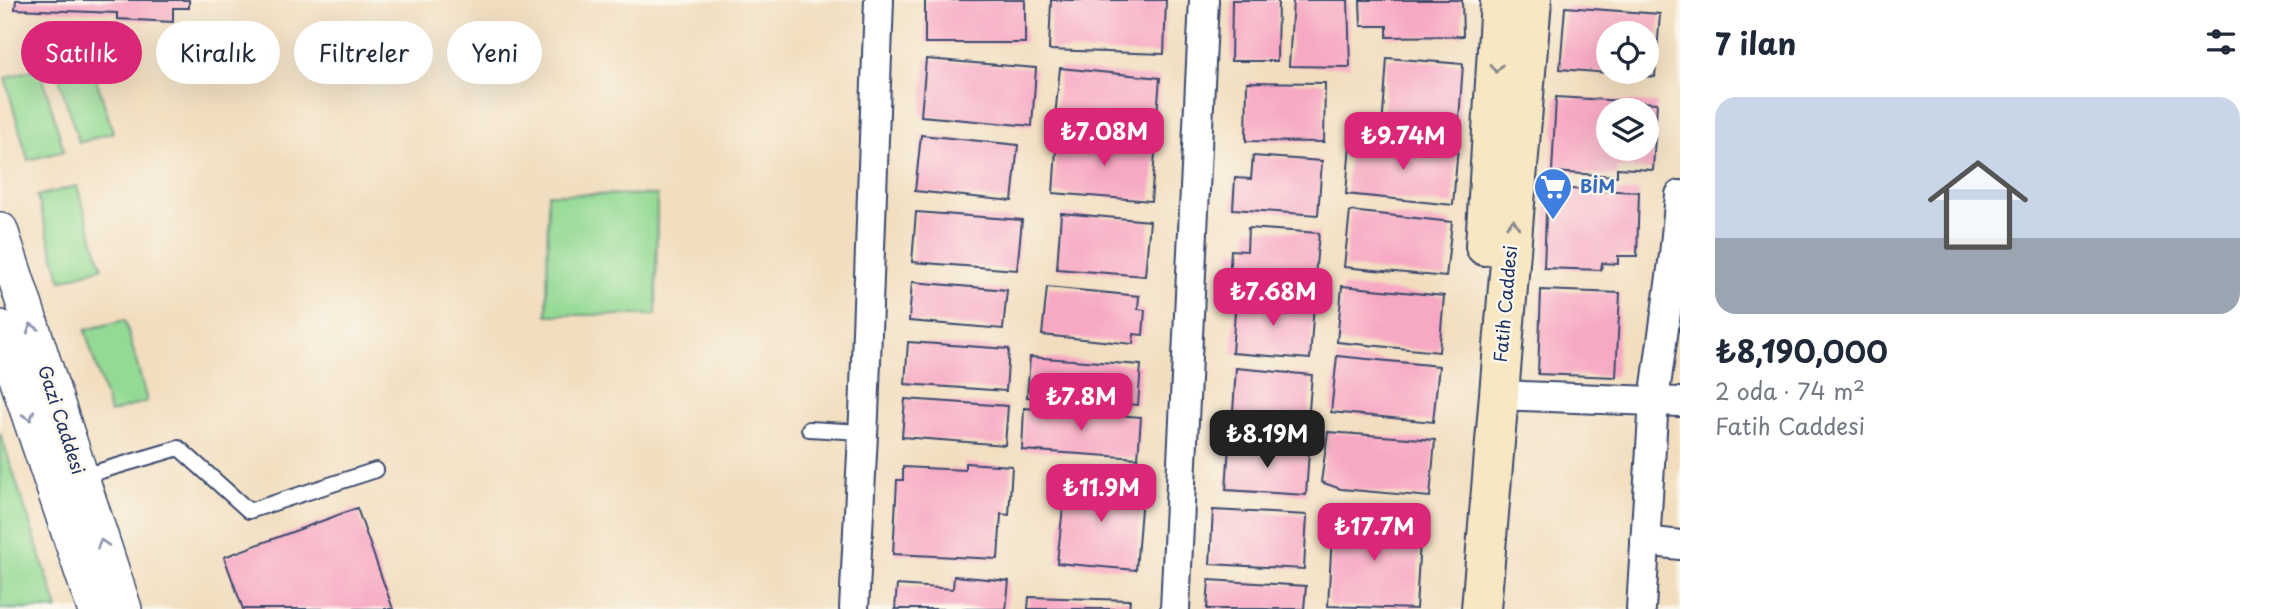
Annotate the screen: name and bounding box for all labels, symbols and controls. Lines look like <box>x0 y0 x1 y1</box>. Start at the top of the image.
text: 7 ilan <box>1715 20 1796 65</box>
chip: Satılık <box>21 21 142 84</box>
chip: Kiralık <box>156 21 280 84</box>
chip: Filtreler <box>294 21 433 84</box>
chip: Yeni <box>447 21 542 84</box>
map controls <box>1596 21 1659 161</box>
button: locate <box>1596 21 1659 84</box>
icon: filters <box>2202 23 2240 61</box>
one-way arrow <box>1488 63 1503 74</box>
button: layers <box>1596 98 1659 161</box>
pin: ₺7.08M <box>1047 108 1161 168</box>
text: ₺7.08M <box>1060 113 1148 148</box>
pin: ₺9.74M <box>1346 113 1460 172</box>
text: ₺9.74M <box>1360 117 1446 152</box>
icon: home <box>1915 142 2041 268</box>
supermarket icon: BİM <box>1532 166 1574 221</box>
place label: BİM <box>1580 172 1615 199</box>
one-way arrow <box>1505 218 1520 229</box>
street label: Fatih Caddesi <box>1486 244 1523 364</box>
pin: ₺7.68M <box>1216 268 1330 328</box>
text: ₺7.68M <box>1229 273 1317 308</box>
one-way arrow <box>26 322 40 335</box>
text: ₺8,190,000 <box>1715 328 1888 373</box>
street label: Gazi Caddesi <box>32 361 93 478</box>
text: 2 oda · 74 m² <box>1715 373 1865 408</box>
pin: ₺7.8M <box>1032 374 1130 433</box>
text: ₺7.8M <box>1045 378 1117 413</box>
text: Fatih Caddesi <box>1715 408 1865 443</box>
one-way arrow <box>21 409 35 422</box>
pin: ₺8.19M <box>1210 410 1324 470</box>
text: ₺8.19M <box>1226 415 1308 450</box>
pin: ₺11.9M <box>1044 464 1158 524</box>
text: ₺11.9M <box>1062 469 1140 504</box>
pin: ₺17.7M <box>1317 504 1431 563</box>
text: ₺17.7M <box>1334 508 1414 543</box>
one-way arrow <box>96 539 110 551</box>

